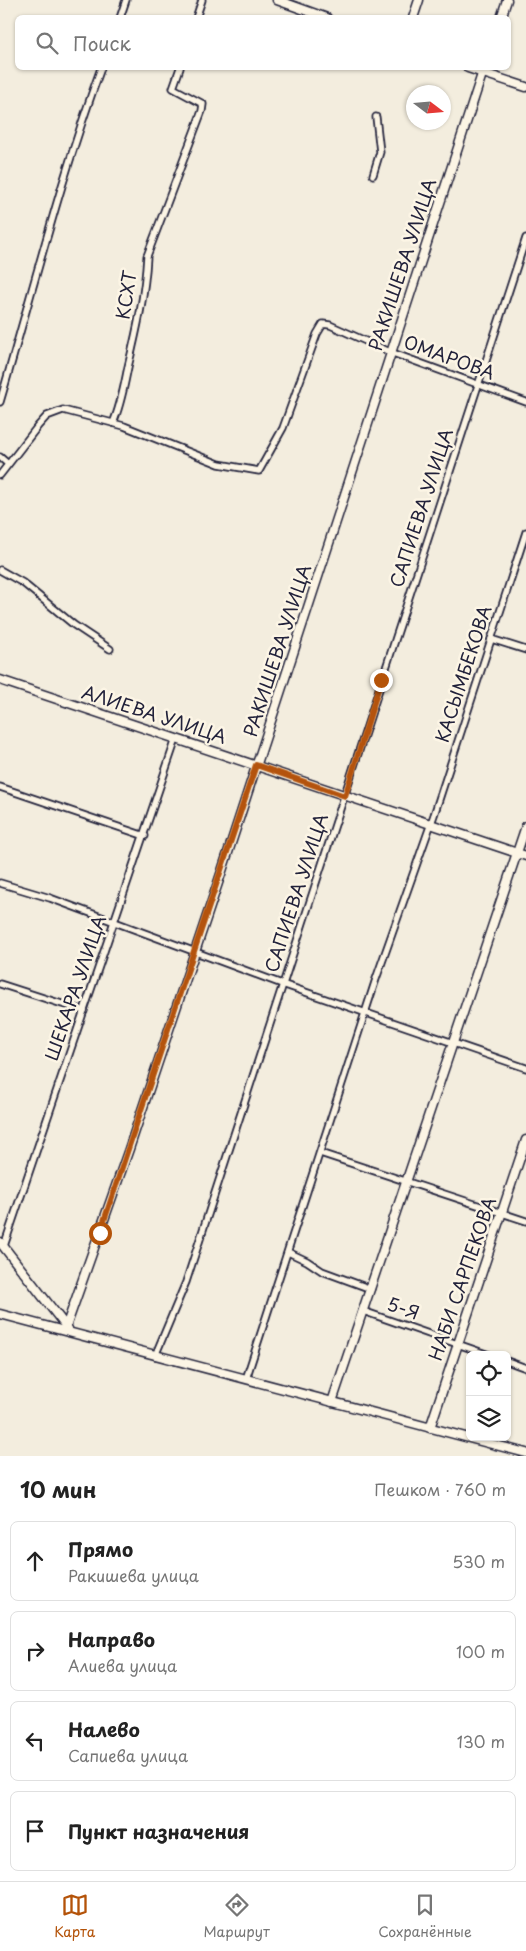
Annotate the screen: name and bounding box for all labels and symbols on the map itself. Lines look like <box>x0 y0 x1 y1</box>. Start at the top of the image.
north arrow <box>406 85 451 130</box>
street label: РАКИШЕВА УЛИЦА <box>361 175 442 354</box>
street label: КСХТ <box>108 268 143 321</box>
street label: ОМАРОВА <box>400 328 499 386</box>
street label: САПИЕВА УЛИЦА <box>382 424 459 591</box>
street label: РАКИШЕВА УЛИЦА <box>236 561 317 740</box>
street label: КАСЫМБЕКОВА <box>428 601 497 746</box>
route end <box>370 669 393 692</box>
street label: АЛИЕВА УЛИЦА <box>79 677 231 750</box>
street label: САПИЕВА УЛИЦА <box>257 809 334 976</box>
street label: ШЕКАРА УЛИЦА <box>37 911 112 1064</box>
street label: НАБИ САРПЕКОВА <box>421 1193 502 1364</box>
route start <box>89 1222 112 1245</box>
street label: 5-Я <box>384 1290 423 1326</box>

